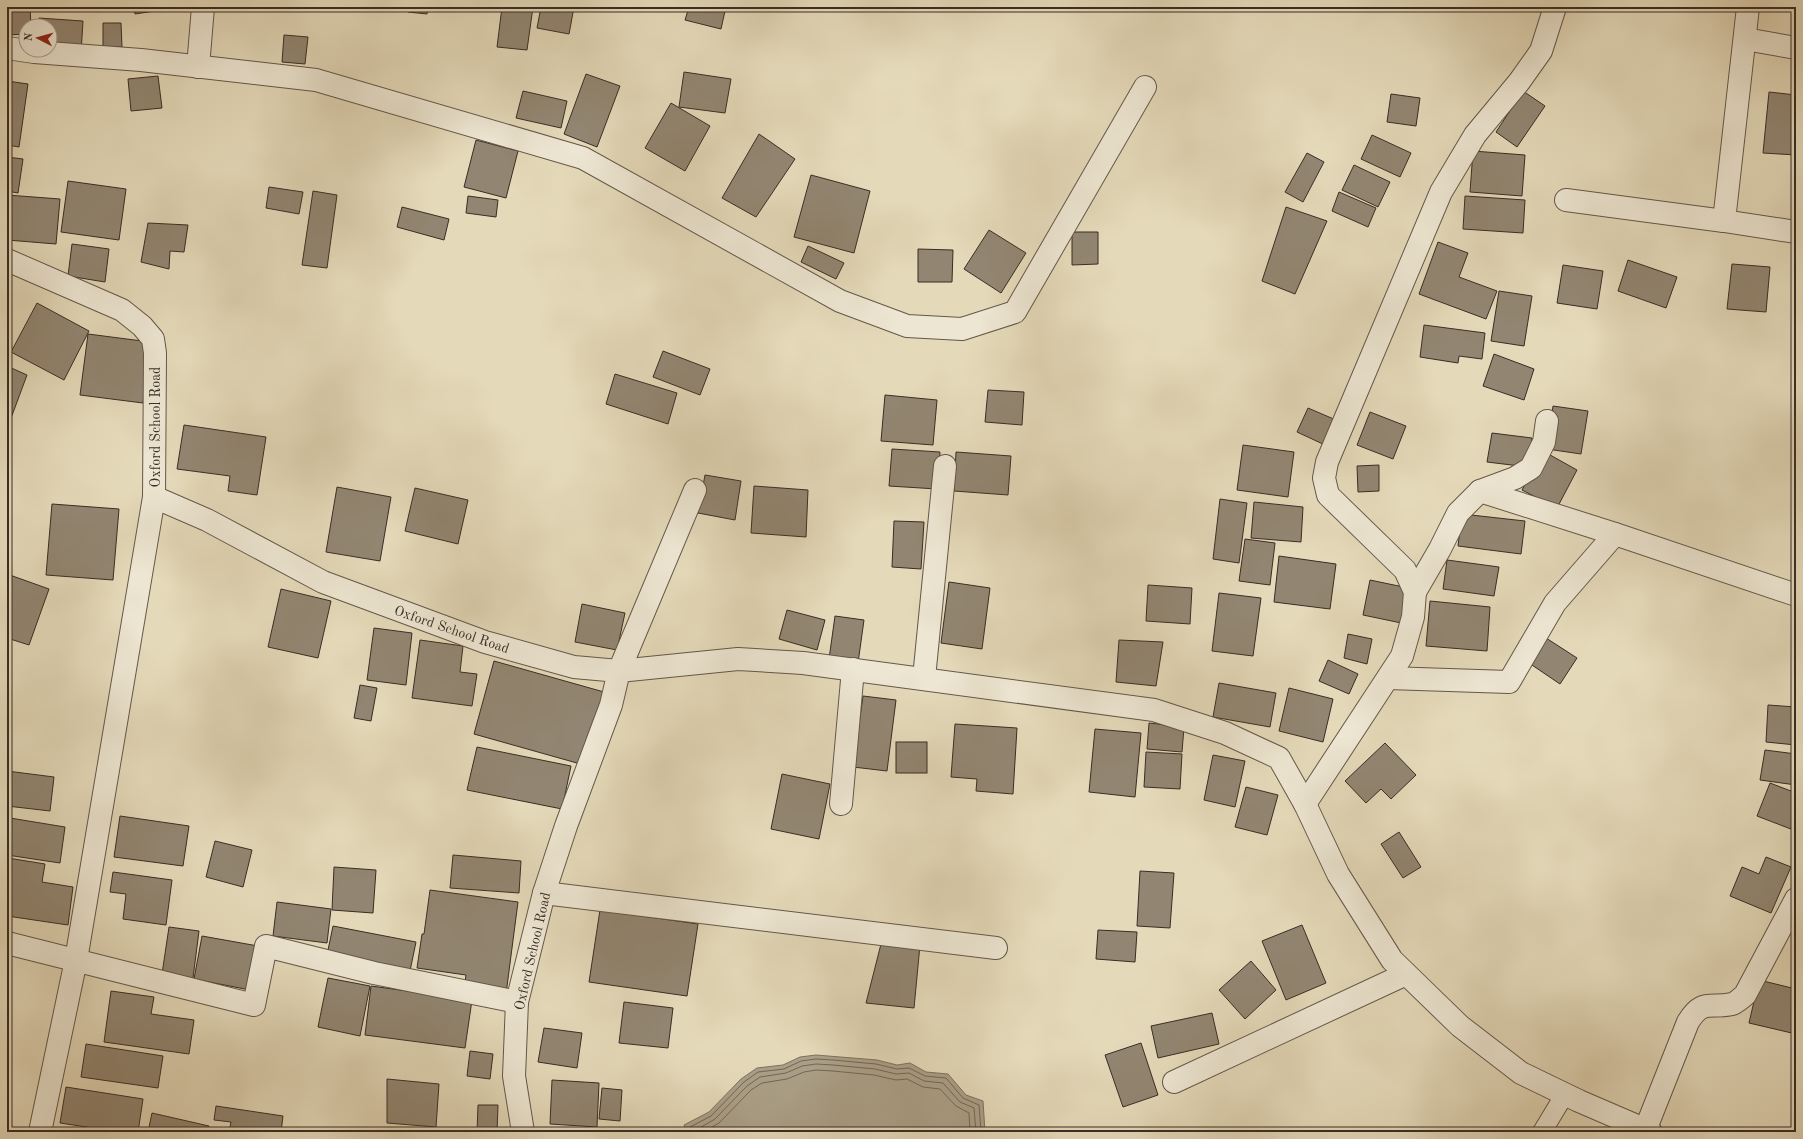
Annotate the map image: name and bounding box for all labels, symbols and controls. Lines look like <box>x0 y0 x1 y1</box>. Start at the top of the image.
north arrow <box>18 18 58 58</box>
text: N <box>24 32 36 42</box>
street label: Oxford School Road <box>149 367 163 487</box>
street label: Oxford School Road <box>392 604 511 656</box>
street label: Oxford School Road <box>513 891 553 1012</box>

